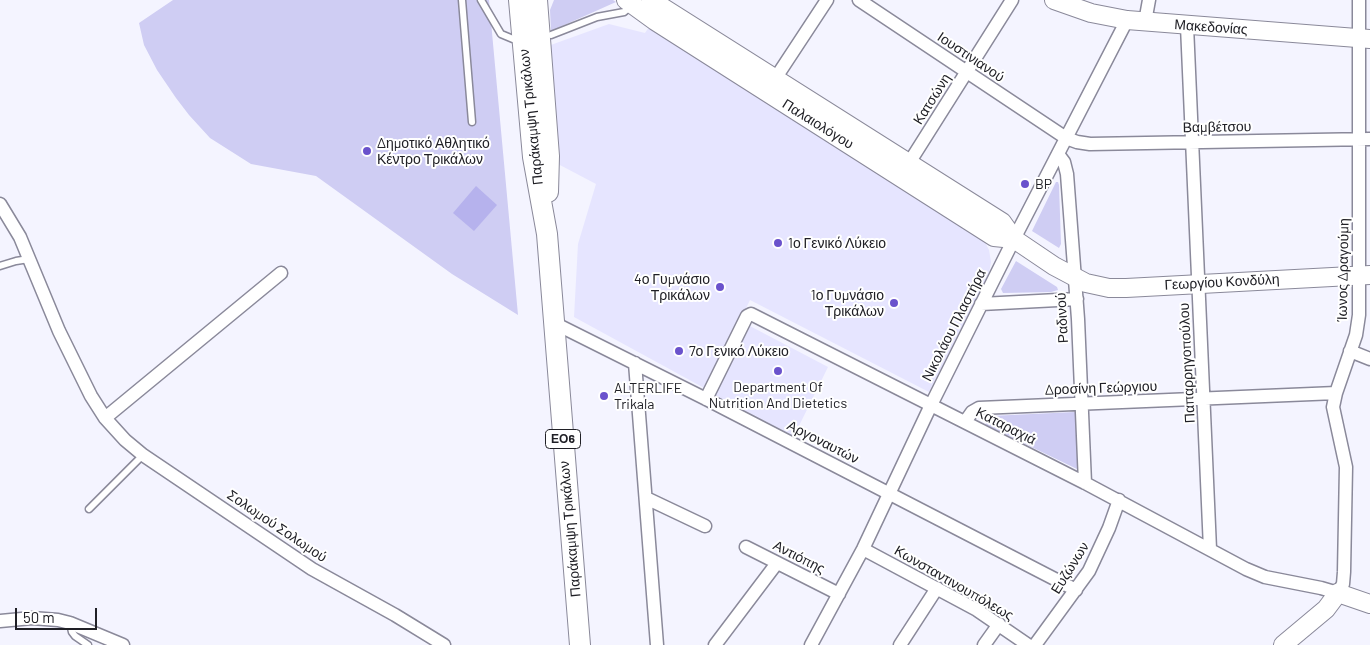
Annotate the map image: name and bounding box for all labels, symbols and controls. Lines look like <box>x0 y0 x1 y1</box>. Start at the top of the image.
street label: Μακεδονίας <box>1174 16 1248 38</box>
street label: Ιουστινιανού <box>934 28 1008 86</box>
street label: Παράκαμψη Τρικάλων <box>516 48 546 186</box>
street label: Κατσώνη <box>910 70 954 128</box>
street label: Παλαιολόγου <box>779 95 857 153</box>
street label: Βαμβέτσου <box>1182 118 1252 136</box>
place label: Δημοτικό Αθλητικό Κέντρο Τρικάλων <box>377 135 490 168</box>
marker: Δημοτικό Αθλητικό Κέντρο Τρικάλων <box>361 145 373 157</box>
place label: BP <box>1035 176 1052 192</box>
marker: BP <box>1019 178 1031 190</box>
street label: Ίωνος Δραγούμη <box>1334 218 1352 322</box>
place label: 1ο Γενικό Λύκειο <box>788 235 886 251</box>
marker: 1ο Γενικό Λύκειο <box>772 237 784 249</box>
street label: Νικολάου Πλαστήρα <box>918 266 990 384</box>
place label: 4ο Γυμνάσιο Τρικάλων <box>634 271 710 304</box>
street label: Γεωργίου Κονδύλη <box>1164 271 1280 293</box>
marker: 4ο Γυμνάσιο Τρικάλων <box>714 281 726 293</box>
place label: 1ο Γυμνάσιο Τρικάλων <box>811 287 884 320</box>
street label: Ραδινού <box>1052 292 1072 344</box>
marker: 1ο Γυμνάσιο Τρικάλων <box>888 297 900 309</box>
street label: Παπαρρηγοπούλου <box>1175 302 1199 424</box>
place label: 7ο Γενικό Λύκειο <box>689 343 789 359</box>
marker: 7ο Γενικό Λύκειο <box>673 345 685 357</box>
marker: Department Of Nutrition And Dietetics <box>772 365 784 377</box>
street label: Δροσίνη Γεώργιου <box>1045 378 1157 398</box>
place label: Department Of Nutrition And Dietetics <box>709 379 847 412</box>
place label: ALTERLIFE Trikala <box>614 380 682 412</box>
marker: ALTERLIFE Trikala <box>598 390 610 402</box>
street label: Καταραχιά <box>973 404 1039 448</box>
street label: Αργοναυτών <box>784 417 862 467</box>
road number: ΕΟ6 <box>546 429 580 448</box>
street label: Παράκαμψη Τρικάλων <box>556 460 584 598</box>
street label: Σολωμού Σολωμού <box>224 486 330 566</box>
street label: Αντιόπης <box>770 537 828 577</box>
street label: Ευζώνων <box>1047 539 1093 597</box>
street label: Κωνσταντινουπόλεως <box>891 542 1017 624</box>
scale bar <box>18 598 100 630</box>
text: 50 m <box>23 608 55 626</box>

